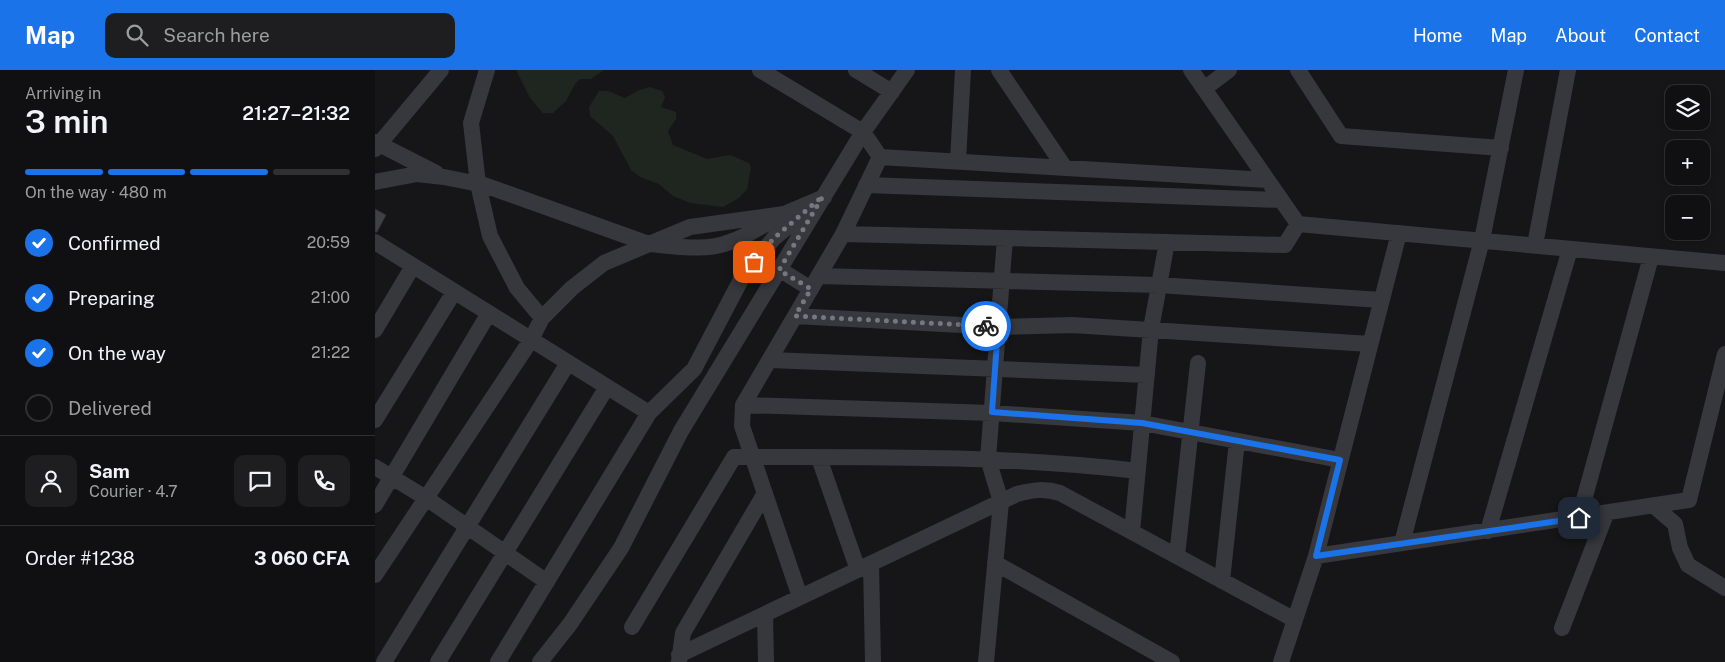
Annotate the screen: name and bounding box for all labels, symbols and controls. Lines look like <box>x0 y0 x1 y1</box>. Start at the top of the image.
search box <box>105 13 455 58</box>
text: Map <box>25 21 75 49</box>
icon: search <box>123 21 151 49</box>
text: Search here <box>163 24 270 46</box>
text: Home <box>1413 25 1463 46</box>
text: Map <box>1491 25 1527 46</box>
text: About <box>1555 25 1606 46</box>
text: Contact <box>1634 25 1700 46</box>
text: Arriving in <box>25 84 101 103</box>
map controls <box>1665 85 1710 240</box>
button: layers <box>1665 85 1710 130</box>
text: 21:27–21:32 <box>242 102 350 124</box>
text: 3 min <box>25 103 109 140</box>
button: + <box>1665 140 1710 185</box>
text: On the way · 480 m <box>25 183 167 202</box>
button: − <box>1665 195 1710 240</box>
icon: check <box>25 229 53 257</box>
text: Confirmed <box>68 232 161 254</box>
text: 20:59 <box>307 233 350 252</box>
pin <box>733 241 775 283</box>
icon: bag <box>740 248 768 276</box>
icon: check <box>25 284 53 312</box>
text: Preparing <box>68 287 155 309</box>
text: 21:00 <box>311 288 350 307</box>
courier <box>961 301 1011 351</box>
icon: bike <box>972 312 1000 340</box>
icon: check <box>25 339 53 367</box>
text: On the way <box>68 342 166 364</box>
text: 21:22 <box>311 343 350 362</box>
text: Delivered <box>68 397 152 419</box>
button: person <box>25 455 77 507</box>
button: chat <box>234 455 286 507</box>
button: phone <box>298 455 350 507</box>
text: Sam <box>89 460 130 482</box>
text: Courier · 4.7 <box>89 482 178 501</box>
pin <box>1558 497 1600 539</box>
icon: home <box>1565 504 1593 532</box>
text: Order #1238 <box>25 547 135 569</box>
text: 3 060 CFA <box>254 547 350 569</box>

